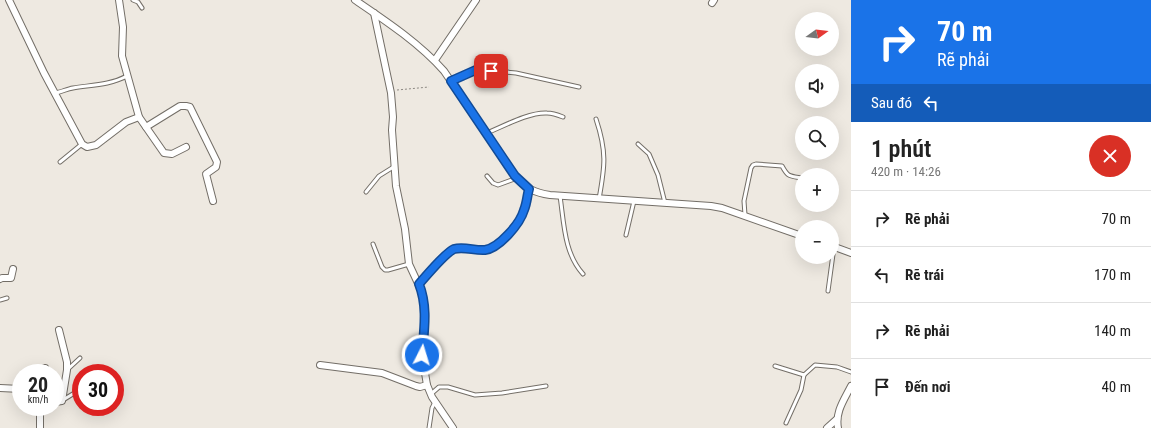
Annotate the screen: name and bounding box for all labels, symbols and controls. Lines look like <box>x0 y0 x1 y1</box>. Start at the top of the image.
north arrow <box>795 12 839 56</box>
map controls <box>795 12 839 264</box>
text: 70 m <box>937 15 993 48</box>
icon: right <box>871 16 923 68</box>
text: Rẽ phải <box>937 49 989 70</box>
pin <box>474 54 508 88</box>
icon: arrive <box>480 60 502 82</box>
button: sound <box>795 64 839 108</box>
icon: left <box>920 92 942 114</box>
text: Sau đó <box>871 94 912 112</box>
button: search <box>795 116 839 160</box>
text: 1 phút <box>871 135 931 163</box>
button: close <box>1089 135 1131 177</box>
text: 420 m · 14:26 <box>871 164 941 179</box>
button: + <box>795 168 839 212</box>
icon: right <box>871 208 893 230</box>
text: Rẽ phải <box>905 210 950 228</box>
text: 70 m <box>1101 210 1131 228</box>
button: − <box>795 220 839 264</box>
icon: left <box>871 264 893 286</box>
text: Rẽ trái <box>905 266 944 284</box>
text: 170 m <box>1094 266 1131 284</box>
icon: right <box>871 320 893 342</box>
text: Rẽ phải <box>905 322 950 340</box>
text: 140 m <box>1094 322 1131 340</box>
position arrow <box>401 334 443 376</box>
speed limit sign: 30 <box>72 364 124 416</box>
text: 20 <box>28 373 48 397</box>
icon: arrive <box>871 376 893 398</box>
text: Đến nơi <box>905 378 951 396</box>
text: 40 m <box>1101 378 1131 396</box>
text: km/h <box>28 394 48 405</box>

